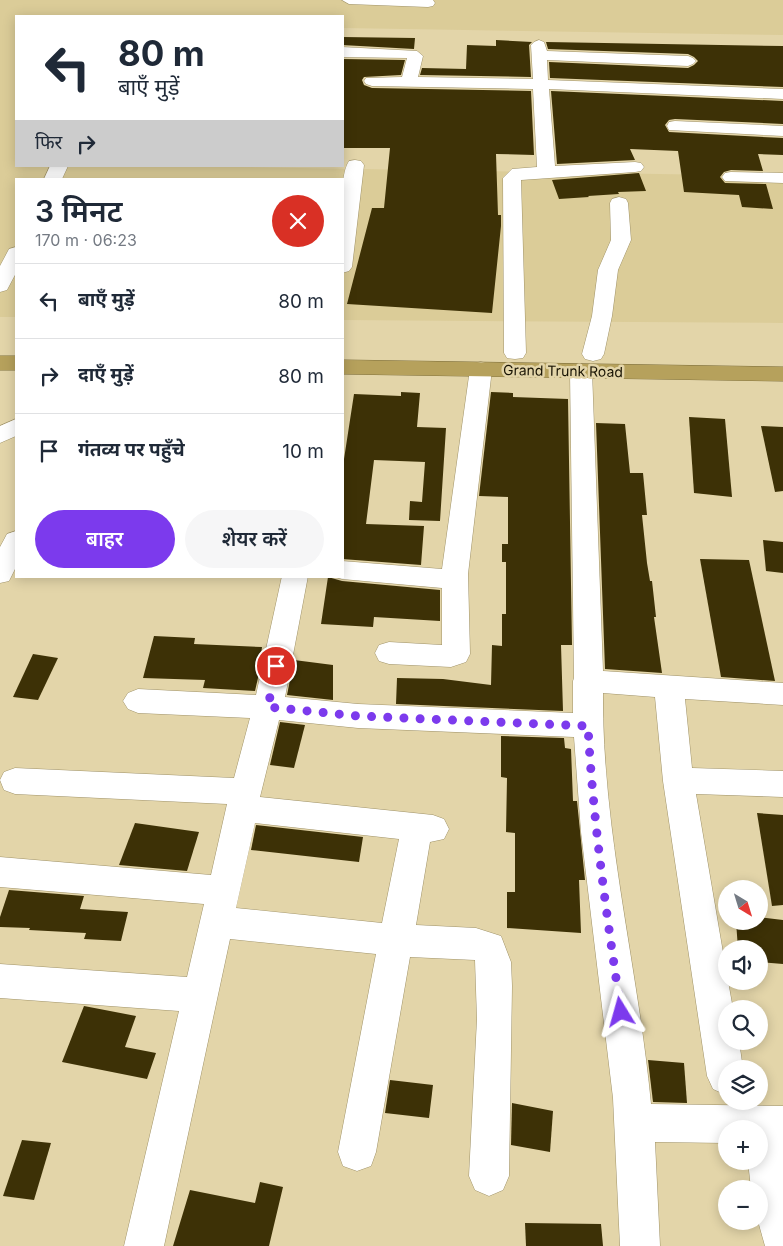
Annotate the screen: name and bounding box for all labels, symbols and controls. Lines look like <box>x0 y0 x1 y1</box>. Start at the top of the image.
text: 80 m <box>118 32 205 74</box>
icon: left <box>35 35 100 100</box>
text: बाएँ मुड़ें <box>118 74 180 100</box>
icon: right <box>72 130 100 158</box>
text: फिर <box>35 131 62 154</box>
text: 3 मिनट <box>35 193 123 229</box>
button: close <box>272 195 324 247</box>
text: 170 m · 06:23 <box>35 230 137 250</box>
icon: left <box>35 287 63 315</box>
text: बाएँ मुड़ें <box>78 288 135 311</box>
text: 80 m <box>278 290 324 313</box>
street label: Grand Trunk Road <box>503 361 623 380</box>
icon: right <box>35 362 63 390</box>
text: दाएँ मुड़ें <box>78 363 134 386</box>
text: 80 m <box>278 365 324 388</box>
icon: arrive <box>35 437 63 465</box>
text: गंतव्य पर पहुँचे <box>78 438 185 461</box>
text: 10 m <box>282 440 324 463</box>
button: बाहर <box>35 510 175 568</box>
button: शेयर करें <box>185 510 324 568</box>
pin <box>255 645 297 687</box>
icon: arrive <box>262 652 290 680</box>
north arrow <box>718 880 768 930</box>
map controls <box>718 880 768 1230</box>
button: sound <box>718 940 768 990</box>
position arrow <box>594 985 646 1037</box>
button: search <box>718 1000 768 1050</box>
button: layers <box>718 1060 768 1110</box>
button: + <box>718 1120 768 1170</box>
button: − <box>718 1180 768 1230</box>

